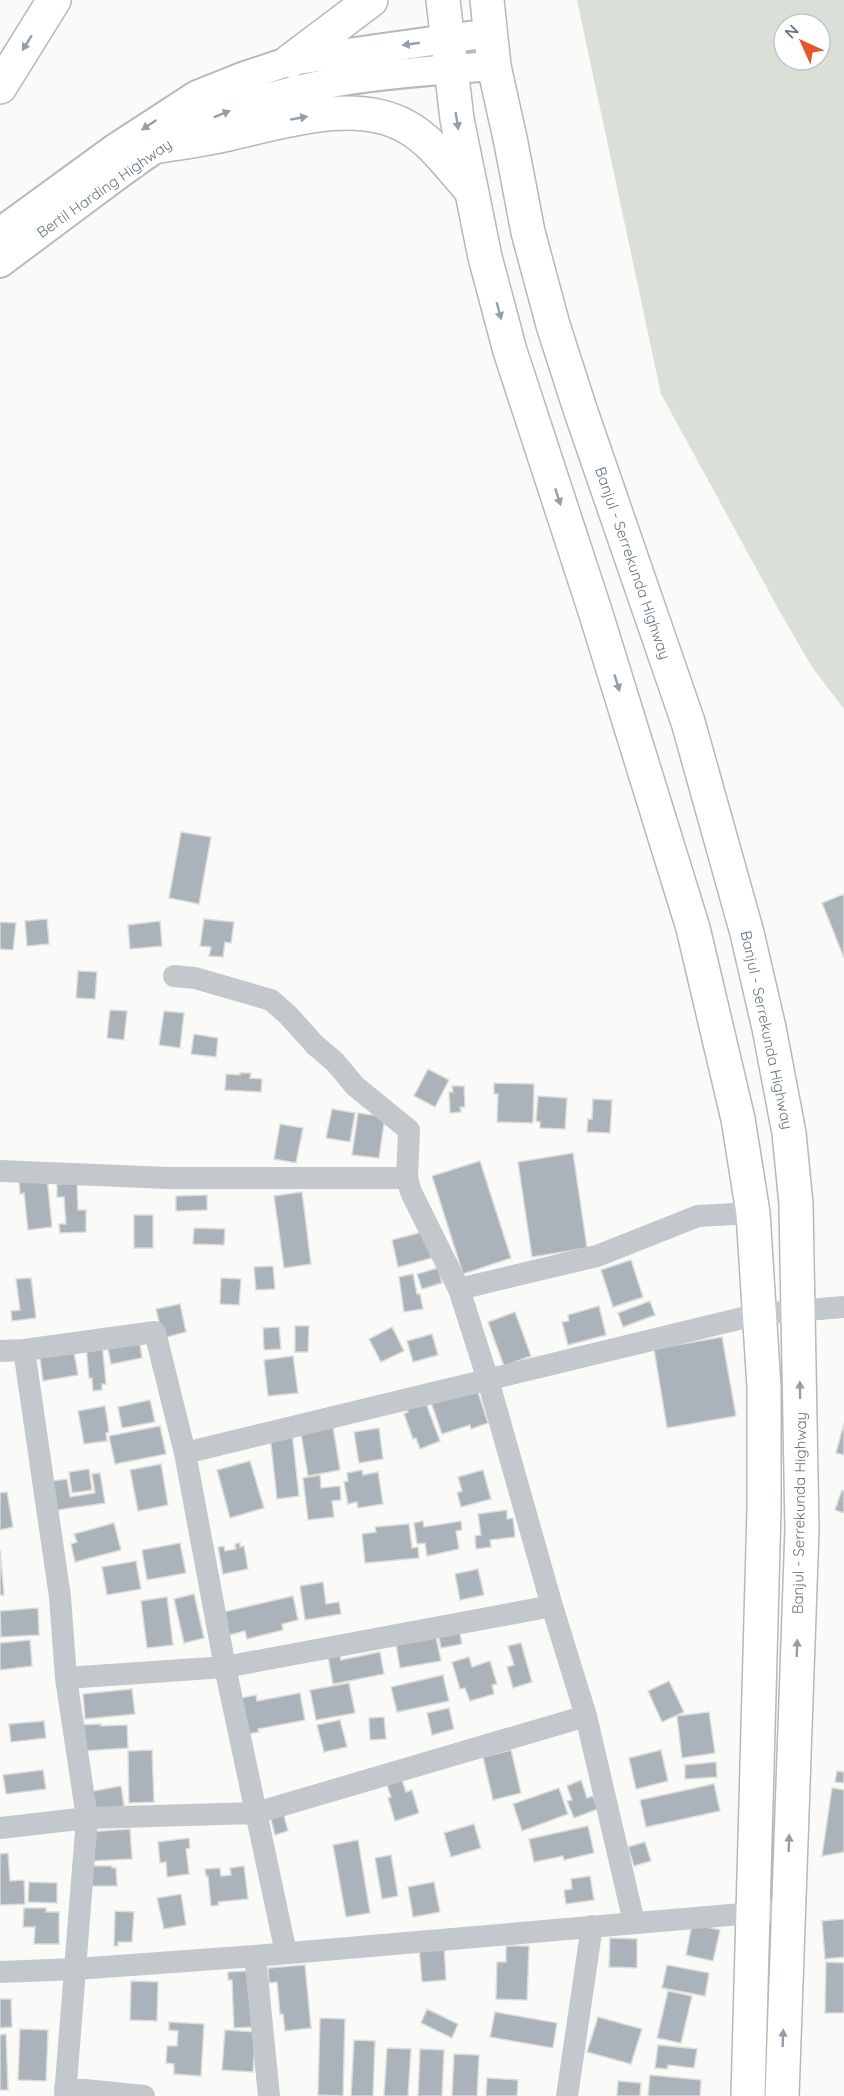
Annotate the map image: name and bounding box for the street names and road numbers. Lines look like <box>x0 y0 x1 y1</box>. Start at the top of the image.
street label: Bertil Harding Highway <box>33 134 175 242</box>
street label: Banjul - Serrekunda Highway <box>591 464 675 662</box>
street label: Banjul - Serrekunda Highway <box>737 929 797 1131</box>
street label: Banjul - Serrekunda Highway <box>788 1412 810 1614</box>

